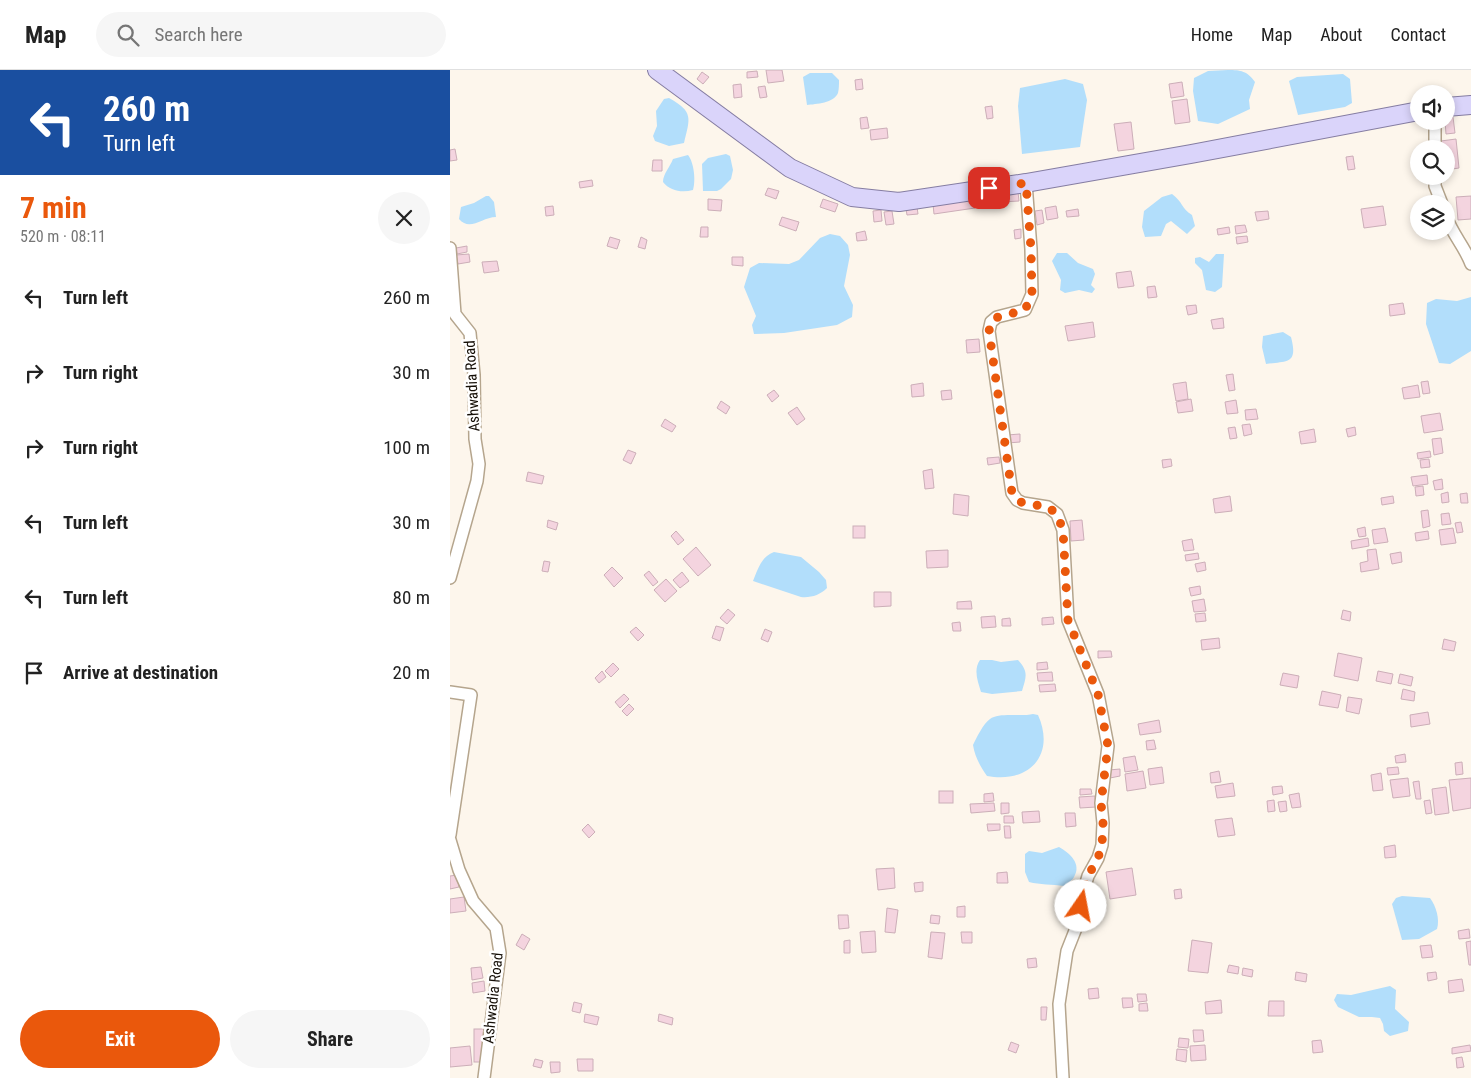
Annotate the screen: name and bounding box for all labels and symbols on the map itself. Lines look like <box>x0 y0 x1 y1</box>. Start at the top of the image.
pin <box>968 167 1010 209</box>
street label: Ashwadia Road <box>461 340 483 432</box>
position arrow <box>1054 879 1106 931</box>
street label: Ashwadia Road <box>479 952 507 1044</box>

